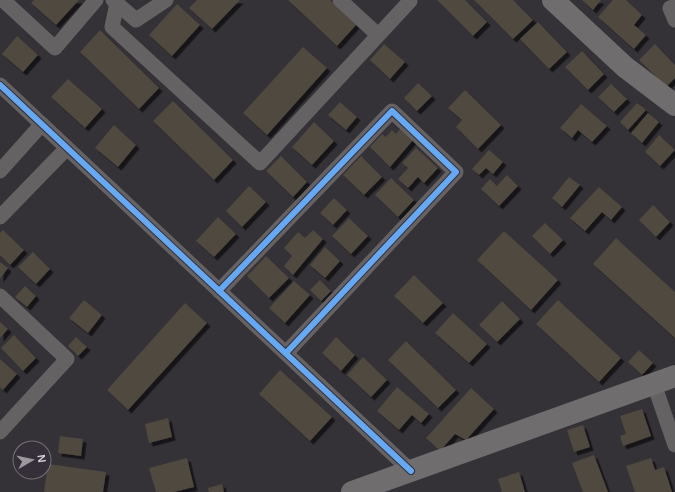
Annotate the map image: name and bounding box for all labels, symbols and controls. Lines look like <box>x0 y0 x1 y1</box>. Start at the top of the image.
north arrow <box>12 440 52 480</box>
text: N <box>35 454 48 463</box>

